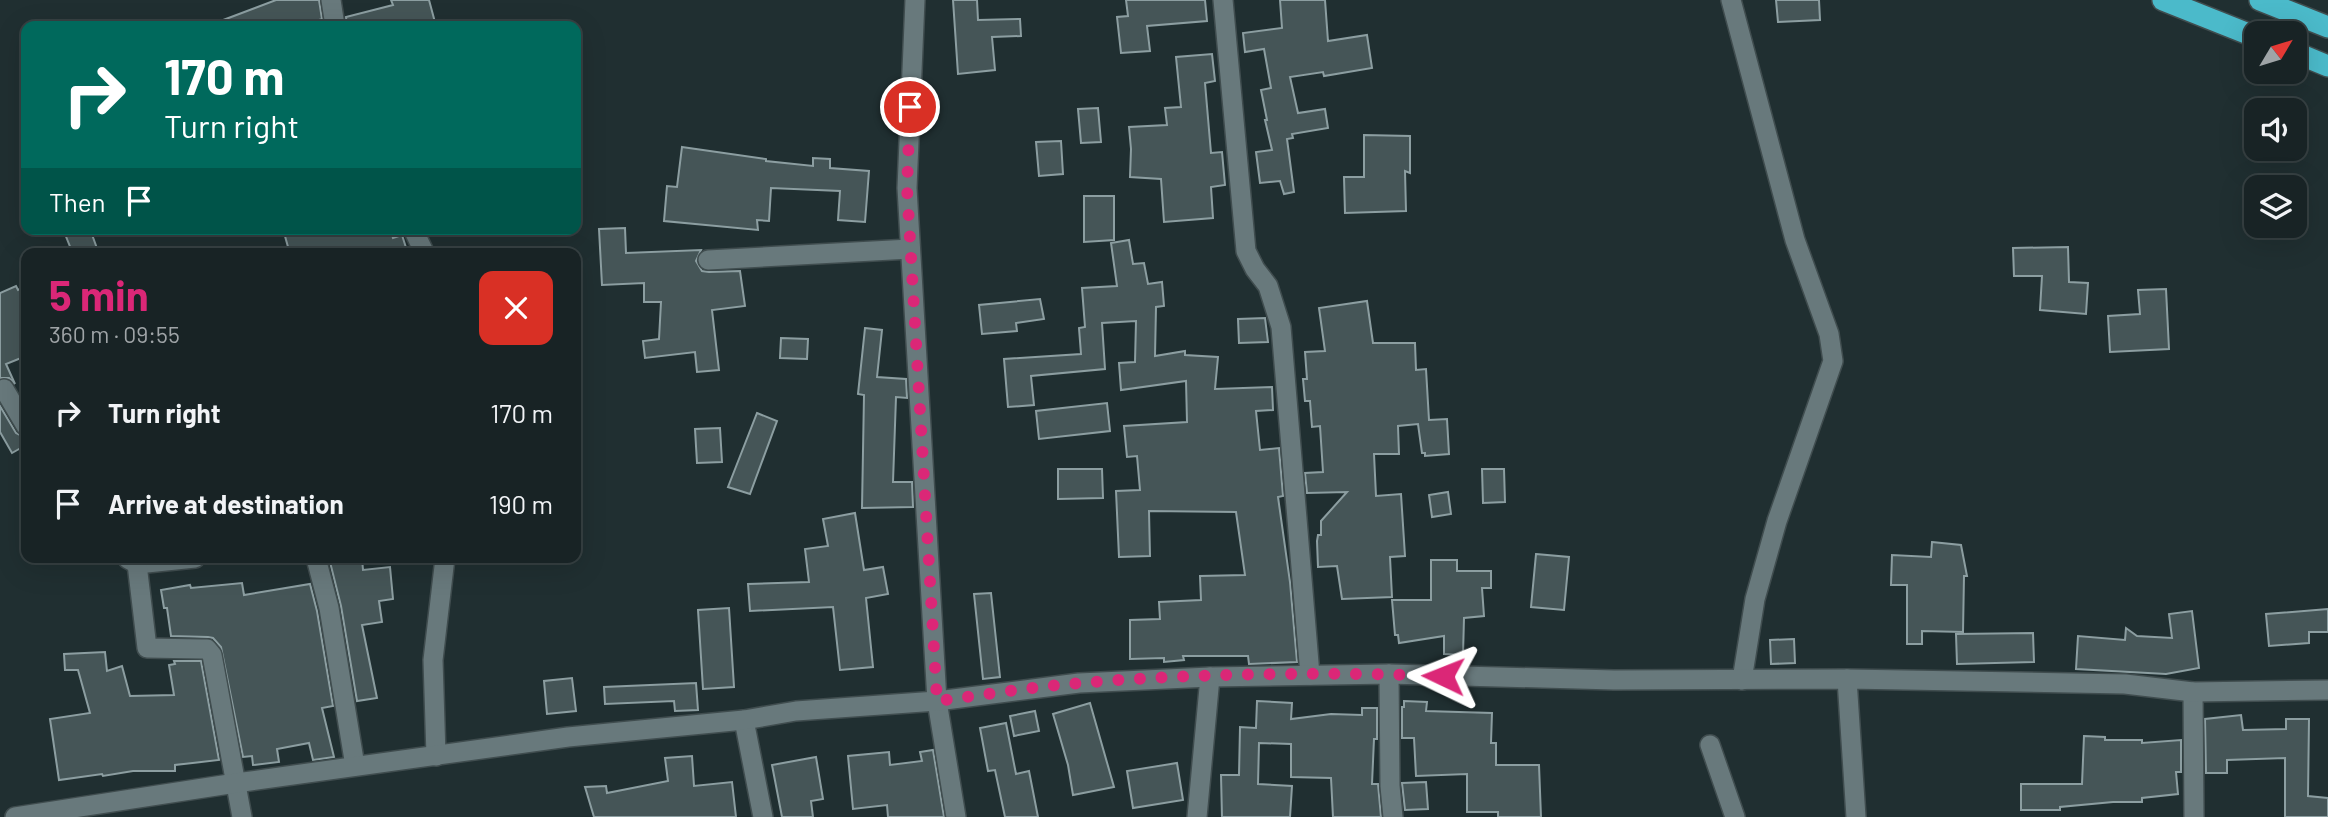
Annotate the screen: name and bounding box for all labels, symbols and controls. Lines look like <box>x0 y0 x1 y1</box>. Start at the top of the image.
north arrow <box>2244 21 2306 84</box>
map controls <box>2244 21 2307 238</box>
text: 170 m <box>164 46 284 105</box>
icon: right <box>49 49 140 140</box>
pin <box>880 77 940 137</box>
icon: arrive <box>891 88 929 126</box>
button: sound <box>2244 98 2307 161</box>
text: Turn right <box>164 106 299 144</box>
button: layers <box>2244 175 2307 238</box>
icon: arrive <box>120 182 158 220</box>
text: Then <box>49 186 106 217</box>
text: 5 min <box>49 269 149 319</box>
button: close <box>479 271 553 345</box>
text: 360 m · 09:55 <box>49 320 180 348</box>
icon: right <box>49 394 87 432</box>
text: Turn right <box>108 397 221 428</box>
text: 170 m <box>490 397 553 428</box>
icon: arrive <box>49 485 87 523</box>
text: Arrive at destination <box>108 488 344 519</box>
text: 190 m <box>489 488 553 519</box>
position arrow <box>1406 639 1480 713</box>

